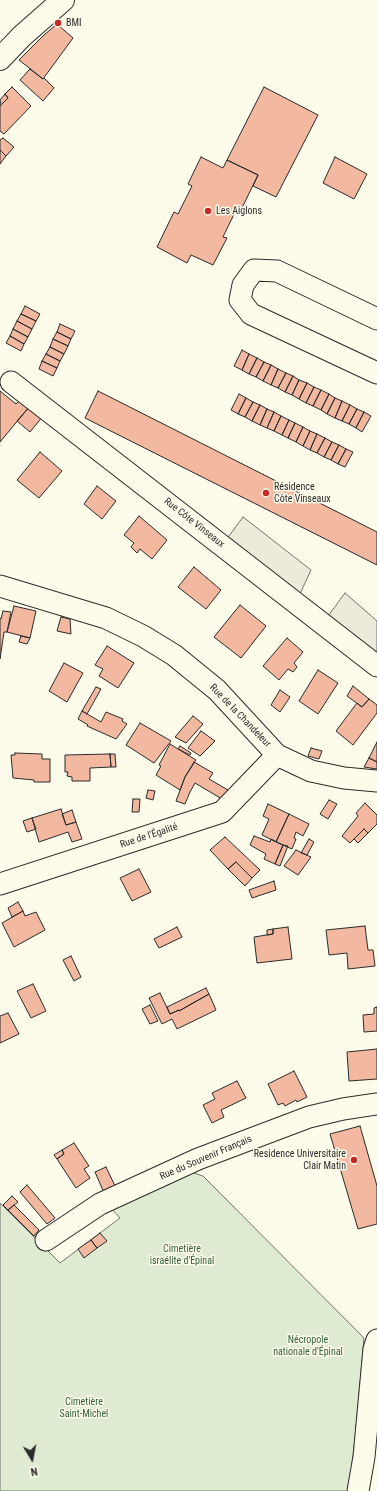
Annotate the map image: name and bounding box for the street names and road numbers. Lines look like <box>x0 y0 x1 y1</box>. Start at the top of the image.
street label: Rue Côte Vinseaux <box>161 496 227 550</box>
street label: Rue de la Chandeleur <box>207 682 273 750</box>
street label: Rue de l'Égalité <box>119 821 179 851</box>
street label: Rue du Souvenir Français <box>158 1133 254 1183</box>

